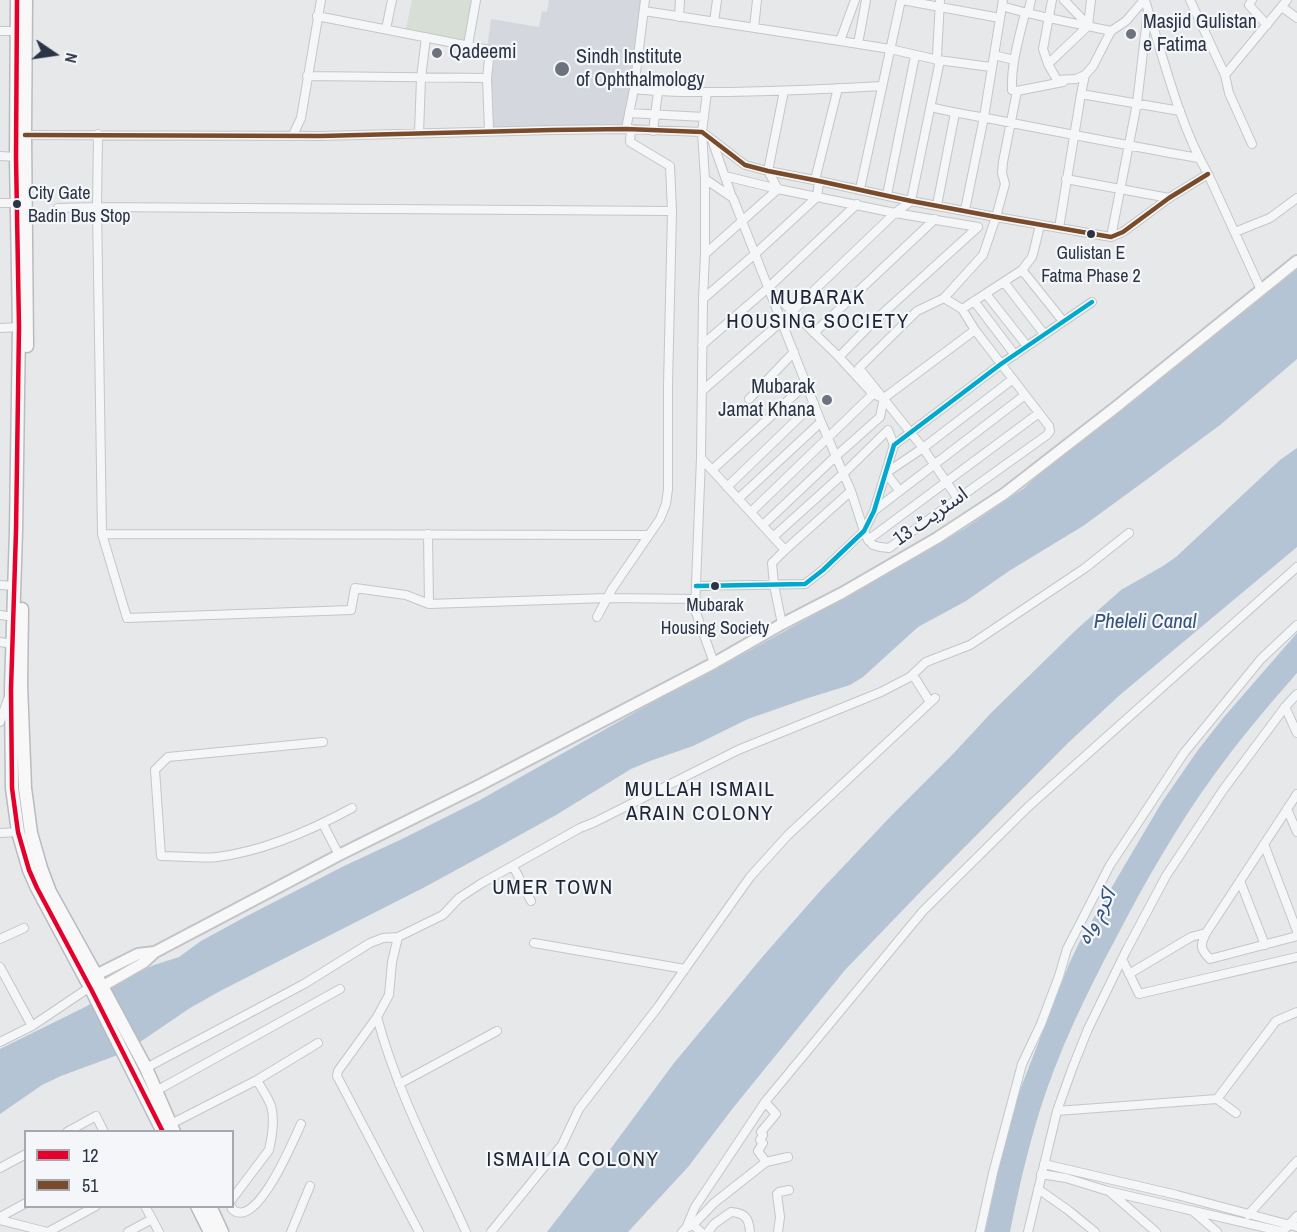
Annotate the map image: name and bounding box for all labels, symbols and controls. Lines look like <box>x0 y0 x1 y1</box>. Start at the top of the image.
place label: Masjid Gulistan e Fatima <box>1143 11 1257 58</box>
north arrow <box>24 24 84 84</box>
marker: Masjid Gulistan e Fatima <box>1124 27 1138 41</box>
place label: Qadeemi <box>449 41 516 65</box>
marker: Qadeemi <box>430 46 444 60</box>
place label: Sindh Institute of Ophthalmology <box>576 46 705 93</box>
text: N <box>60 51 83 65</box>
marker: Sindh Institute of Ophthalmology <box>553 60 571 78</box>
place label: City Gate Badin Bus Stop <box>28 183 131 226</box>
marker: City Gate Badin Bus Stop <box>11 198 23 210</box>
marker: Gulistan E Fatma Phase 2 <box>1085 228 1097 240</box>
place label: Gulistan E Fatma Phase 2 <box>1041 243 1141 286</box>
district label: MUBARAK HOUSING SOCIETY <box>726 285 910 335</box>
place label: Mubarak Jamat Khana <box>718 376 815 423</box>
marker: Mubarak Jamat Khana <box>820 393 834 407</box>
street label: اسٹریٹ 13 <box>889 483 973 551</box>
marker: Mubarak Housing Society <box>709 580 721 592</box>
place label: Mubarak Housing Society <box>661 595 769 638</box>
water label: Pheleli Canal <box>1094 609 1196 635</box>
district label: MULLAH ISMAIL ARAIN COLONY <box>625 777 775 827</box>
district label: UMER TOWN <box>492 875 614 901</box>
water label: اکرم واہ <box>1072 885 1122 949</box>
legend <box>24 1130 234 1208</box>
text: 12 <box>82 1143 98 1168</box>
district label: ISMAILIA COLONY <box>487 1147 659 1173</box>
text: 51 <box>82 1173 98 1198</box>

